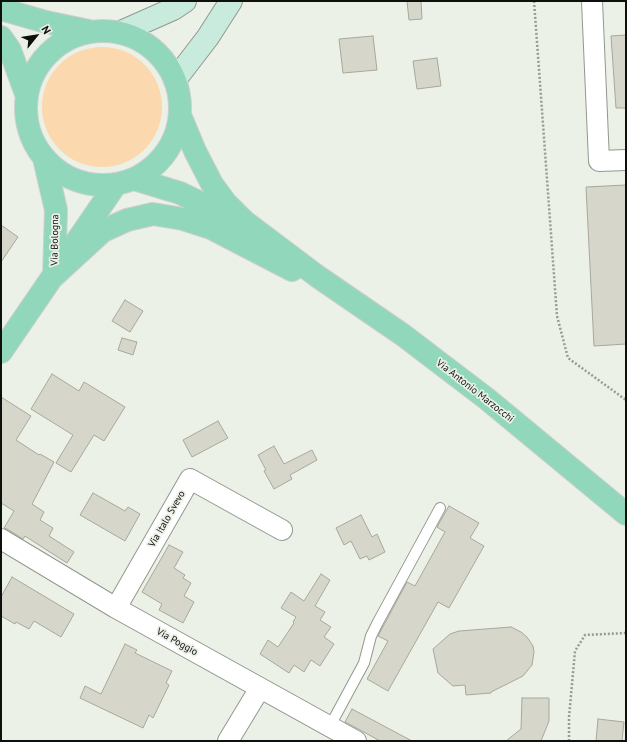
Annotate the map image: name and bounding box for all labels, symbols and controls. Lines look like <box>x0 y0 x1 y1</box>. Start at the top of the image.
north arrow <box>16 16 56 56</box>
text: N <box>39 23 54 37</box>
street label: Via Bologna <box>49 214 61 266</box>
street label: Via Antonio Marzocchi <box>434 357 516 425</box>
street label: Via Italo Svevo <box>146 489 188 549</box>
street label: Via Poggio <box>154 626 200 658</box>

